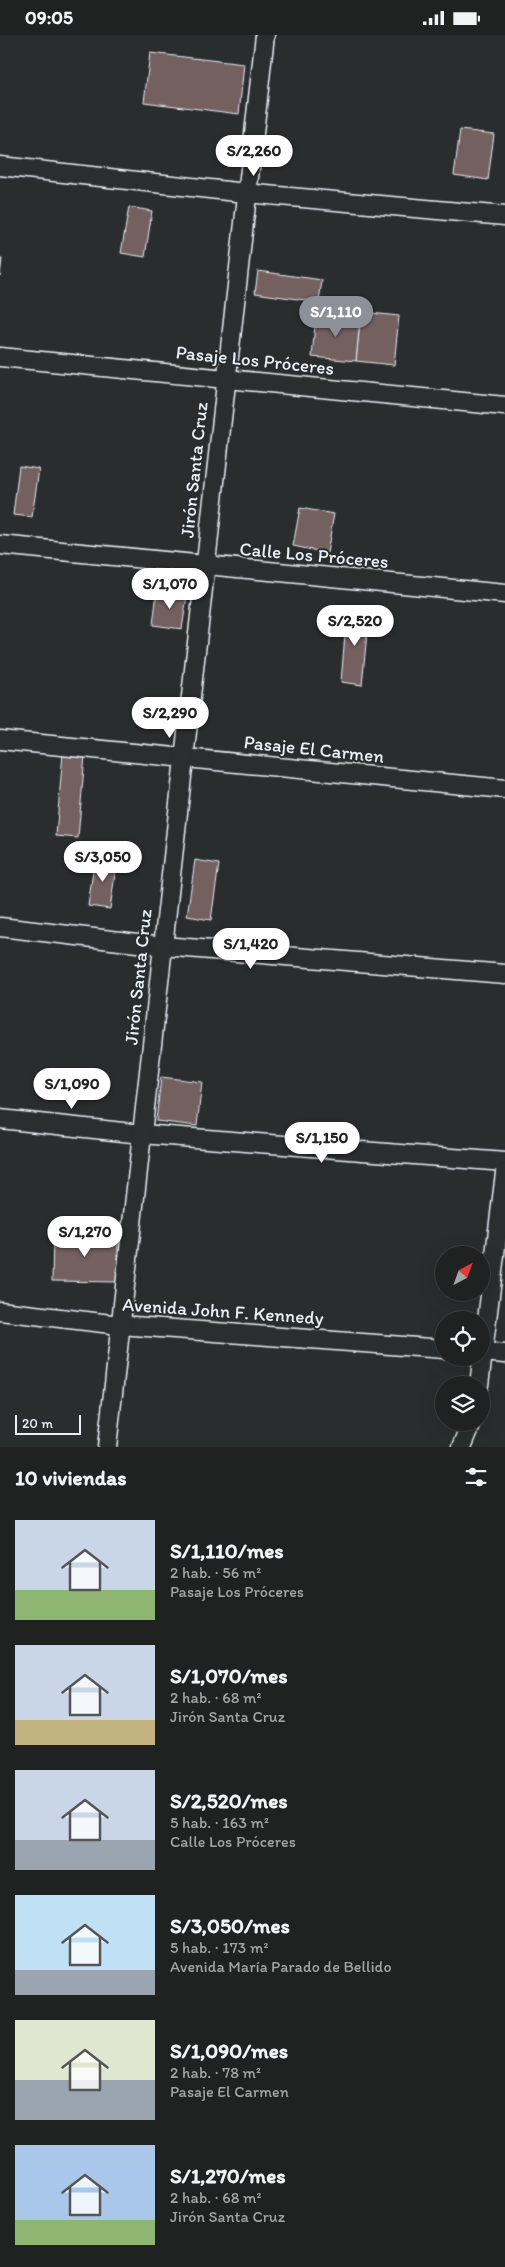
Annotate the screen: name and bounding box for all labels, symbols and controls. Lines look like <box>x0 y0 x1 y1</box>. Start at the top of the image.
text: 09:05 <box>25 6 73 29</box>
pin: S/2,260 <box>208 135 300 177</box>
text: S/2,260 <box>227 141 281 160</box>
pin: S/1,110 <box>290 295 382 338</box>
text: S/1,110 <box>310 302 362 321</box>
street label: Pasaje Los Próceres <box>175 340 335 380</box>
street label: Jirón Santa Cruz <box>175 401 213 539</box>
street label: Calle Los Próceres <box>239 537 389 573</box>
pin: S/1,070 <box>124 567 216 610</box>
text: S/1,070 <box>143 574 197 593</box>
pin: S/2,520 <box>309 605 401 647</box>
text: S/2,520 <box>328 611 382 630</box>
pin: S/2,290 <box>124 697 216 739</box>
text: S/2,290 <box>143 703 197 722</box>
street label: Pasaje El Carmen <box>243 730 386 768</box>
pin: S/3,050 <box>57 841 149 883</box>
text: S/3,050 <box>75 847 131 866</box>
street label: Jirón Santa Cruz <box>119 908 157 1046</box>
pin: S/1,420 <box>205 927 297 970</box>
text: S/1,420 <box>224 934 278 953</box>
pin: S/1,090 <box>26 1067 118 1110</box>
text: S/1,090 <box>44 1074 100 1093</box>
pin: S/1,150 <box>276 1121 368 1164</box>
text: S/1,150 <box>296 1128 348 1147</box>
pin: S/1,270 <box>39 1215 131 1258</box>
text: S/1,270 <box>58 1222 112 1241</box>
north arrow <box>435 1246 490 1301</box>
map controls <box>435 1246 490 1431</box>
street label: Avenida John F. Kennedy <box>122 1292 324 1330</box>
button: locate <box>435 1311 490 1366</box>
button: layers <box>435 1376 490 1431</box>
scale bar <box>15 1412 81 1435</box>
text: 20 m <box>22 1415 53 1432</box>
icon: filters <box>462 1463 490 1491</box>
text: 10 viviendas <box>15 1465 127 1490</box>
text: S/1,110/mes <box>170 1538 284 1563</box>
icon: home <box>55 1540 115 1600</box>
text: 2 hab. · 56 m² <box>170 1563 261 1582</box>
text: Pasaje Los Próceres <box>170 1582 304 1601</box>
text: S/1,070/mes <box>170 1663 288 1688</box>
icon: home <box>55 1665 115 1725</box>
text: 2 hab. · 68 m² <box>170 1688 262 1707</box>
text: Jirón Santa Cruz <box>170 1707 285 1726</box>
text: S/2,520/mes <box>170 1788 288 1813</box>
icon: home <box>55 1790 115 1850</box>
text: 5 hab. · 163 m² <box>170 1813 269 1832</box>
text: Calle Los Próceres <box>170 1832 296 1851</box>
text: S/3,050/mes <box>170 1913 290 1938</box>
icon: home <box>55 1915 115 1975</box>
text: 5 hab. · 173 m² <box>170 1938 268 1957</box>
text: Avenida María Parado de Bellido <box>170 1957 392 1976</box>
text: S/1,090/mes <box>170 2038 288 2063</box>
icon: home <box>55 2040 115 2100</box>
text: 2 hab. · 78 m² <box>170 2063 261 2082</box>
text: Pasaje El Carmen <box>170 2082 289 2101</box>
text: S/1,270/mes <box>170 2163 286 2188</box>
icon: home <box>55 2165 115 2225</box>
text: 2 hab. · 68 m² <box>170 2188 262 2207</box>
text: Jirón Santa Cruz <box>170 2207 285 2226</box>

